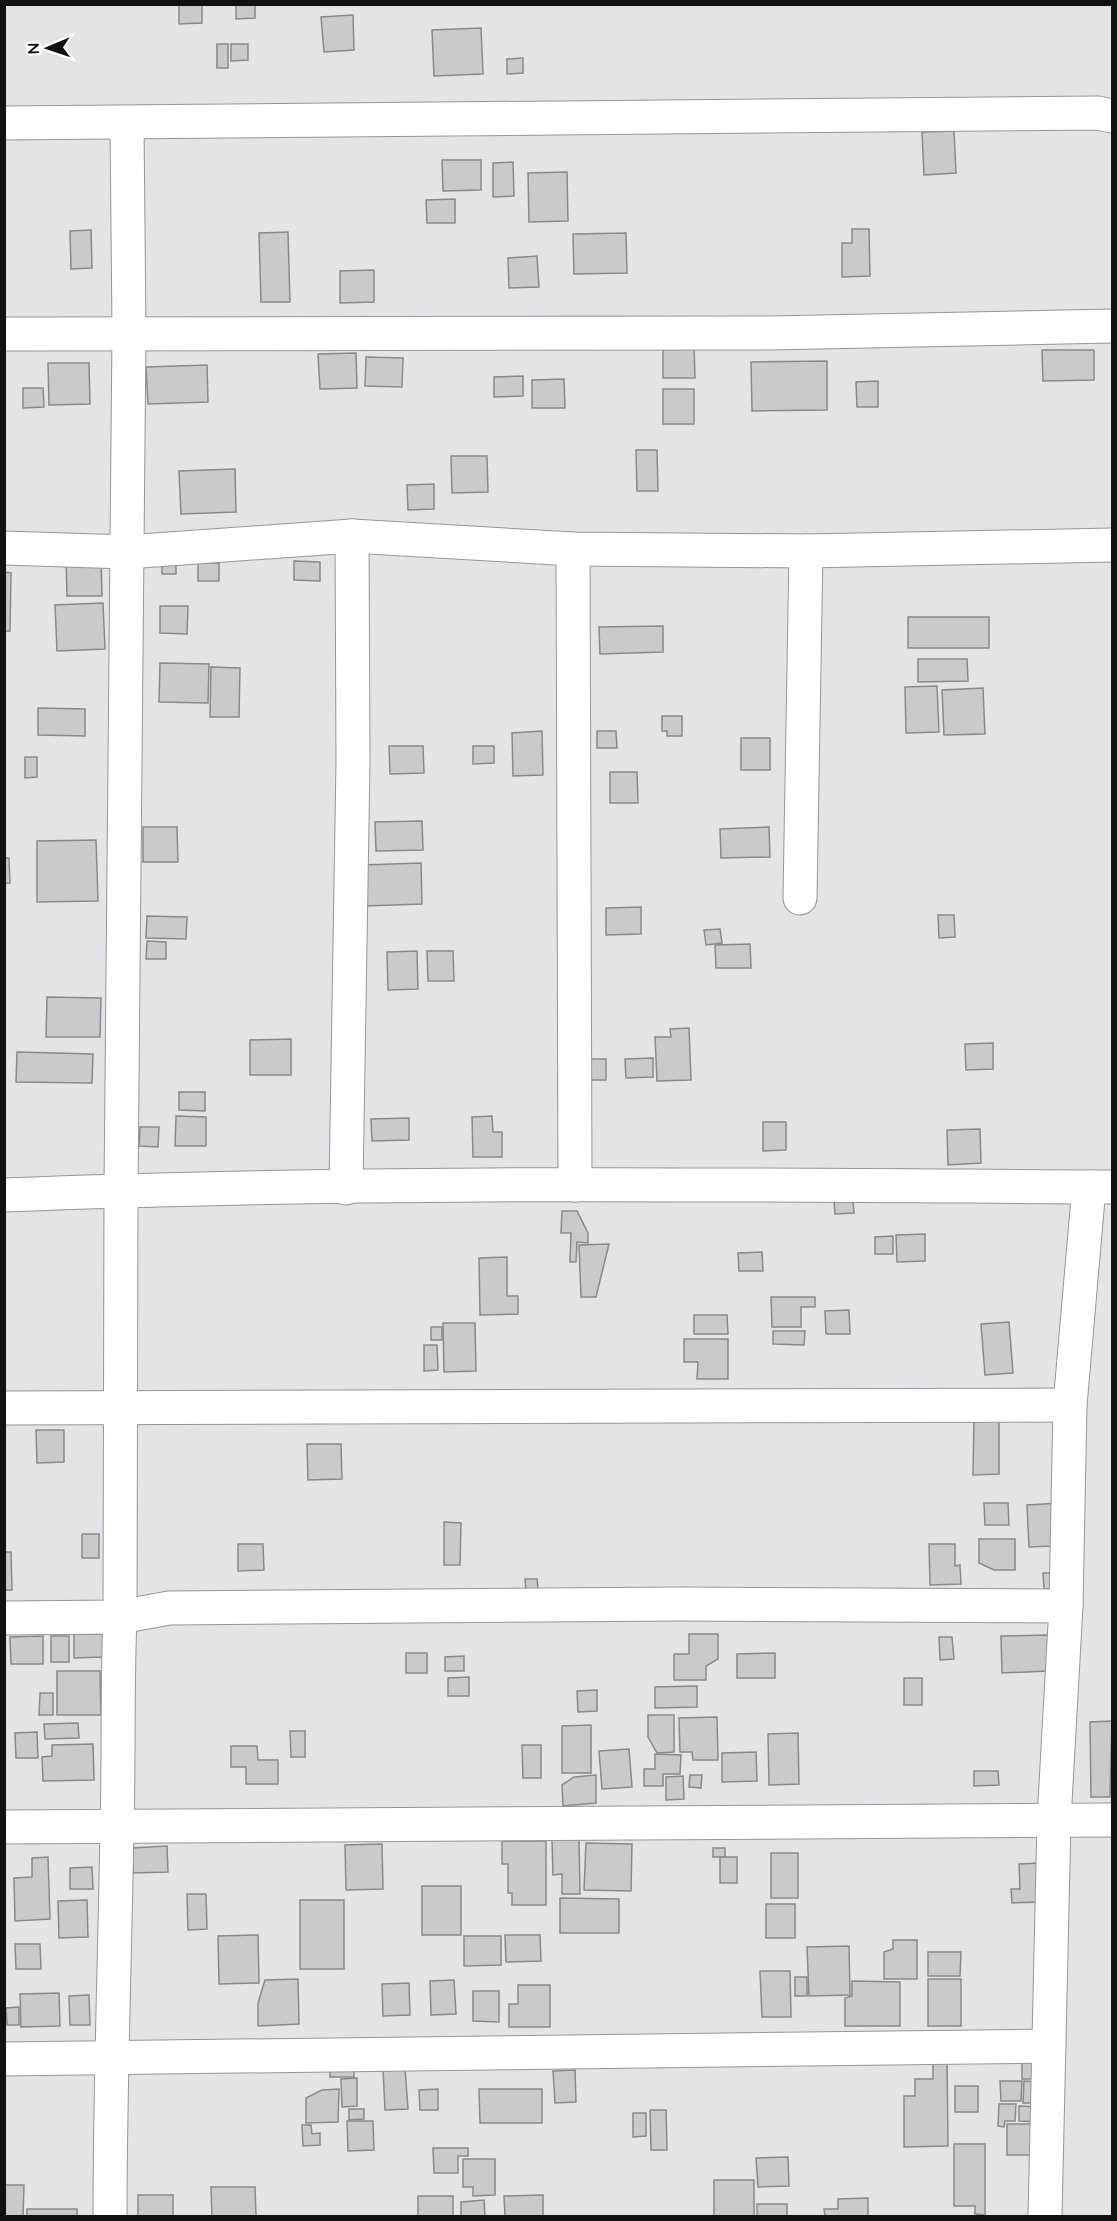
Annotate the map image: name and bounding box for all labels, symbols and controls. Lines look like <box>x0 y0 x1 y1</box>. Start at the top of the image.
north arrow <box>18 18 78 78</box>
text: N <box>23 42 43 55</box>

